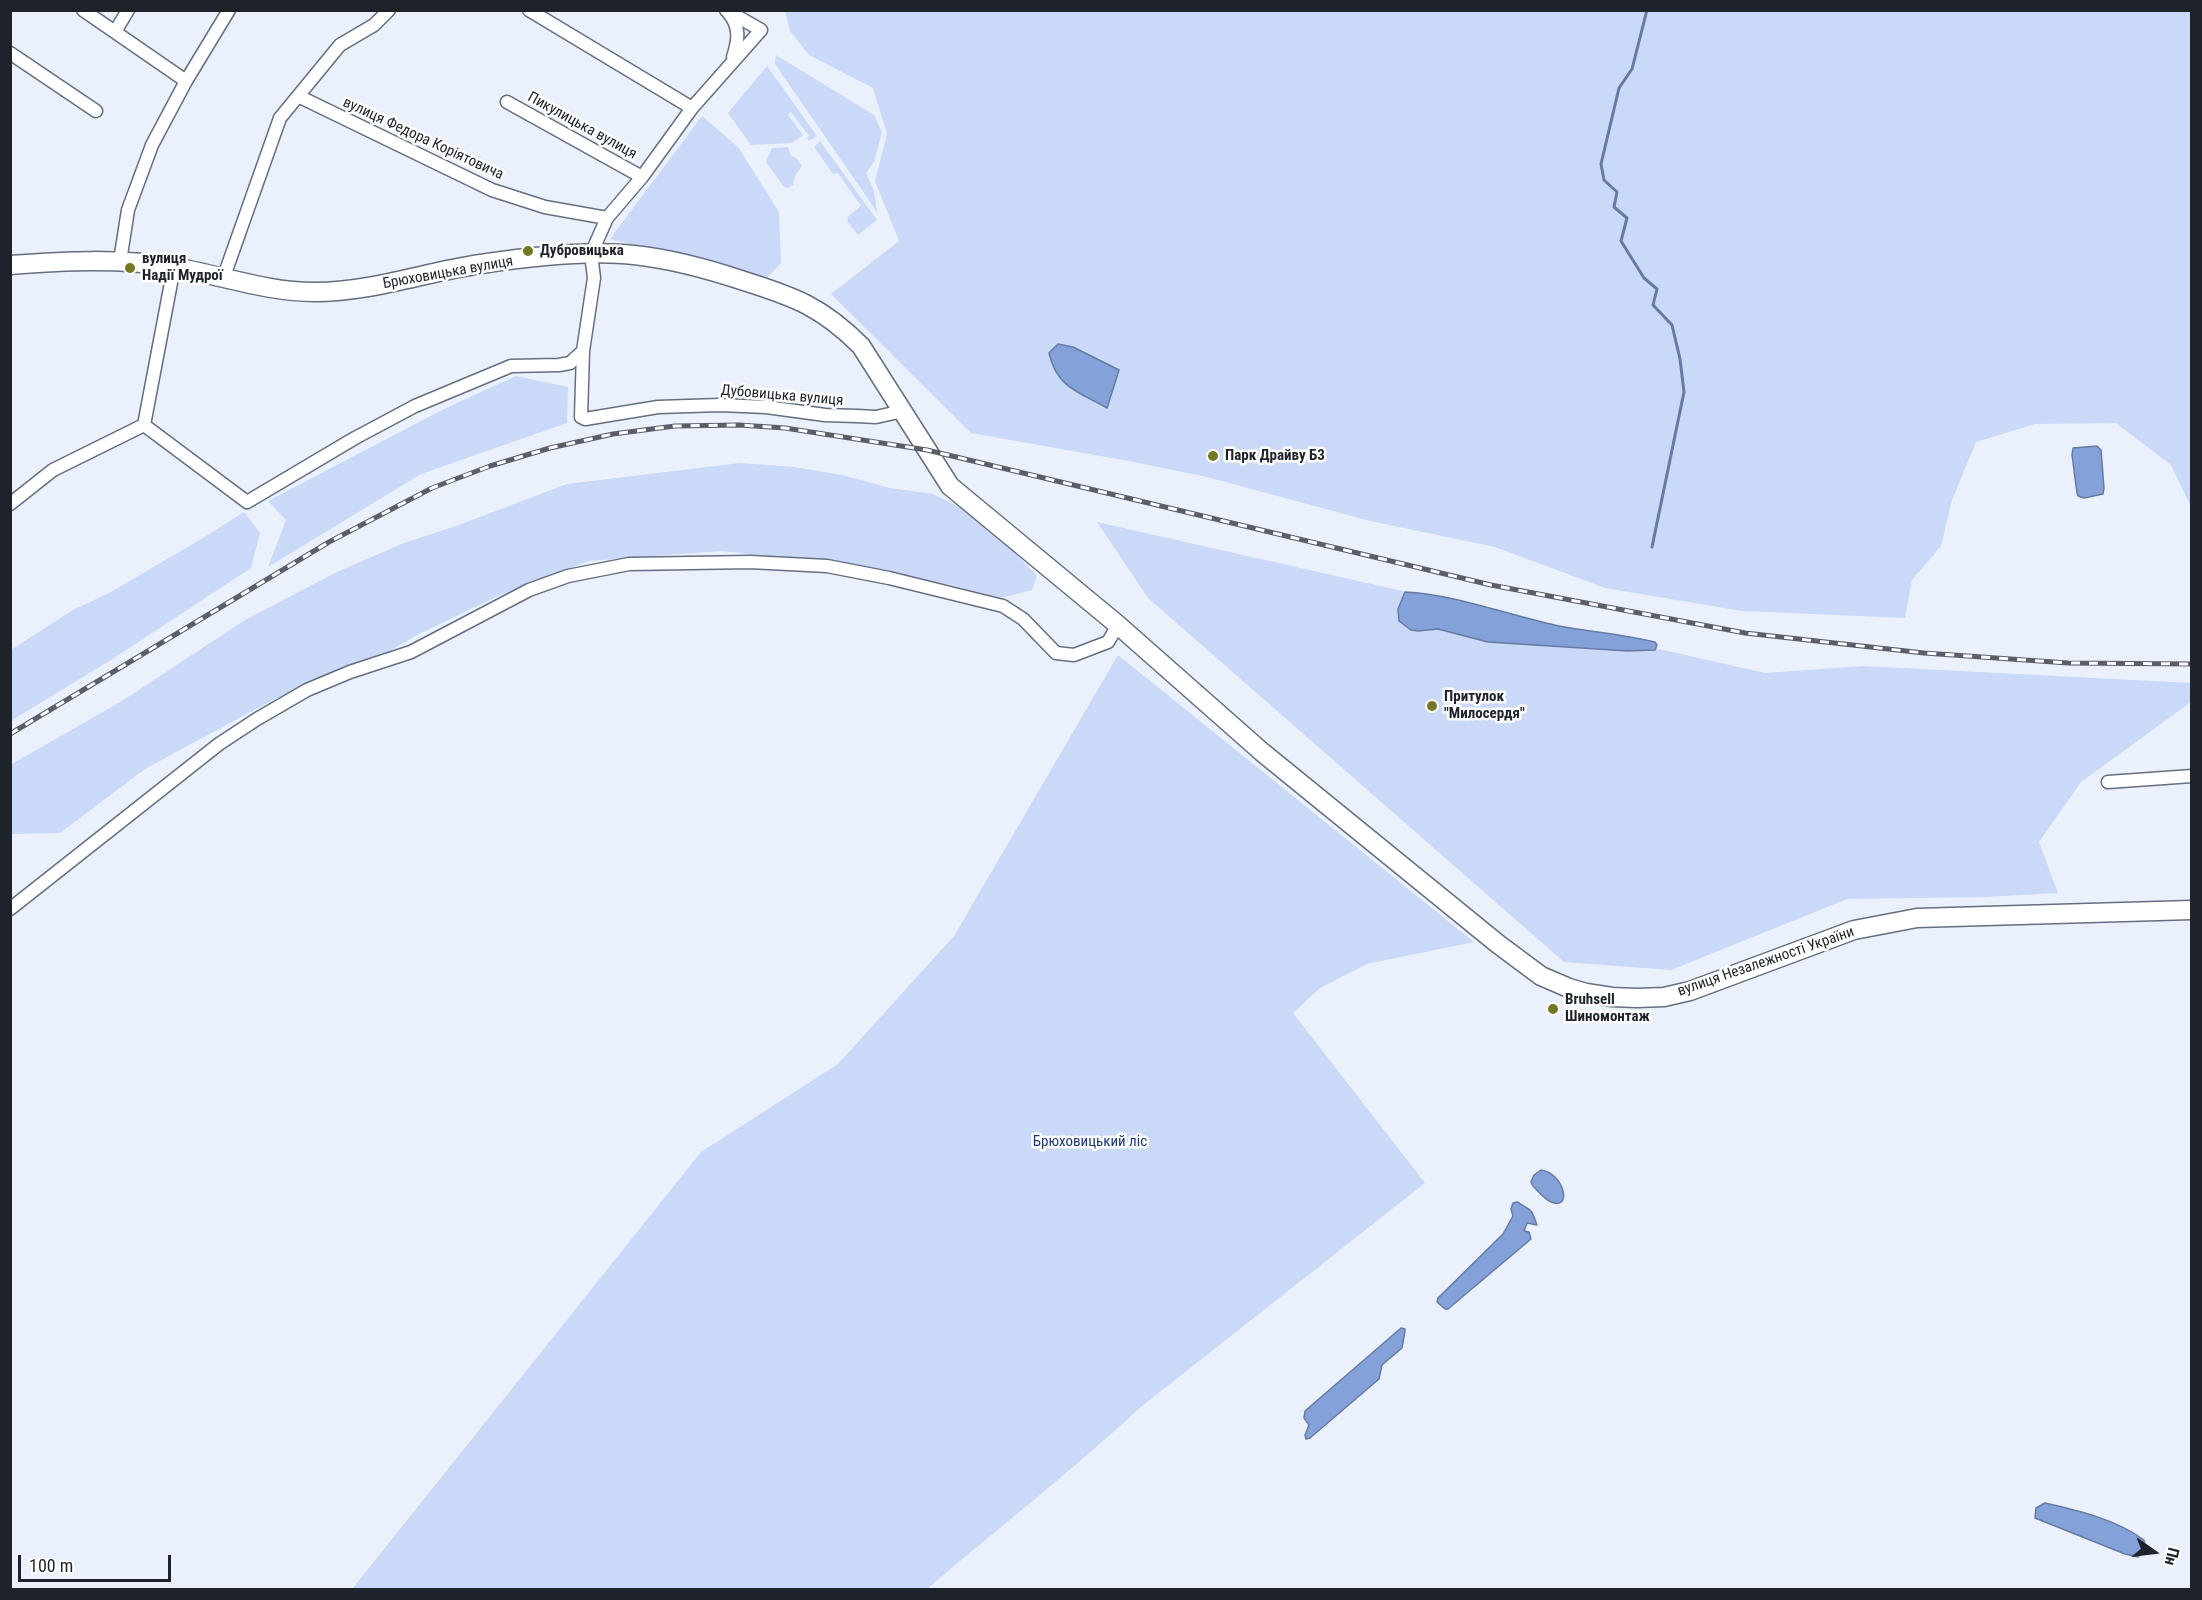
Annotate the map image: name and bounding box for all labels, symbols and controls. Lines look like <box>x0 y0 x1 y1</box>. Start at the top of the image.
street label: Пикулицька вулиця <box>524 89 640 163</box>
street label: вулиця Федора Коріятовича <box>340 94 506 184</box>
place label: Дубровицька <box>540 242 624 260</box>
marker: Дубровицька <box>521 244 535 258</box>
place label: вулиця Надії Мудрої <box>142 250 223 285</box>
street label: Брюховицька вулиця <box>381 253 515 293</box>
marker: вулиця Надії Мудрої <box>123 261 137 275</box>
street label: Дубовицька вулиця <box>720 382 844 410</box>
place label: Парк Драйву Б3 <box>1225 447 1325 465</box>
marker: Парк Драйву Б3 <box>1206 449 1220 463</box>
place label: Притулок "Милосердя" <box>1444 688 1525 723</box>
marker: Притулок "Милосердя" <box>1425 699 1439 713</box>
street label: вулиця Незалежності України <box>1675 923 1857 1001</box>
place label: Bruhsell Шиномонтаж <box>1565 991 1650 1026</box>
marker: Bruhsell Шиномонтаж <box>1546 1002 1560 1016</box>
park label: Брюховицький ліс <box>1033 1133 1147 1151</box>
north arrow <box>2124 1522 2184 1582</box>
scale bar <box>21 1543 174 1581</box>
text: Пн <box>2161 1546 2183 1567</box>
text: 100 m <box>29 1555 73 1576</box>

